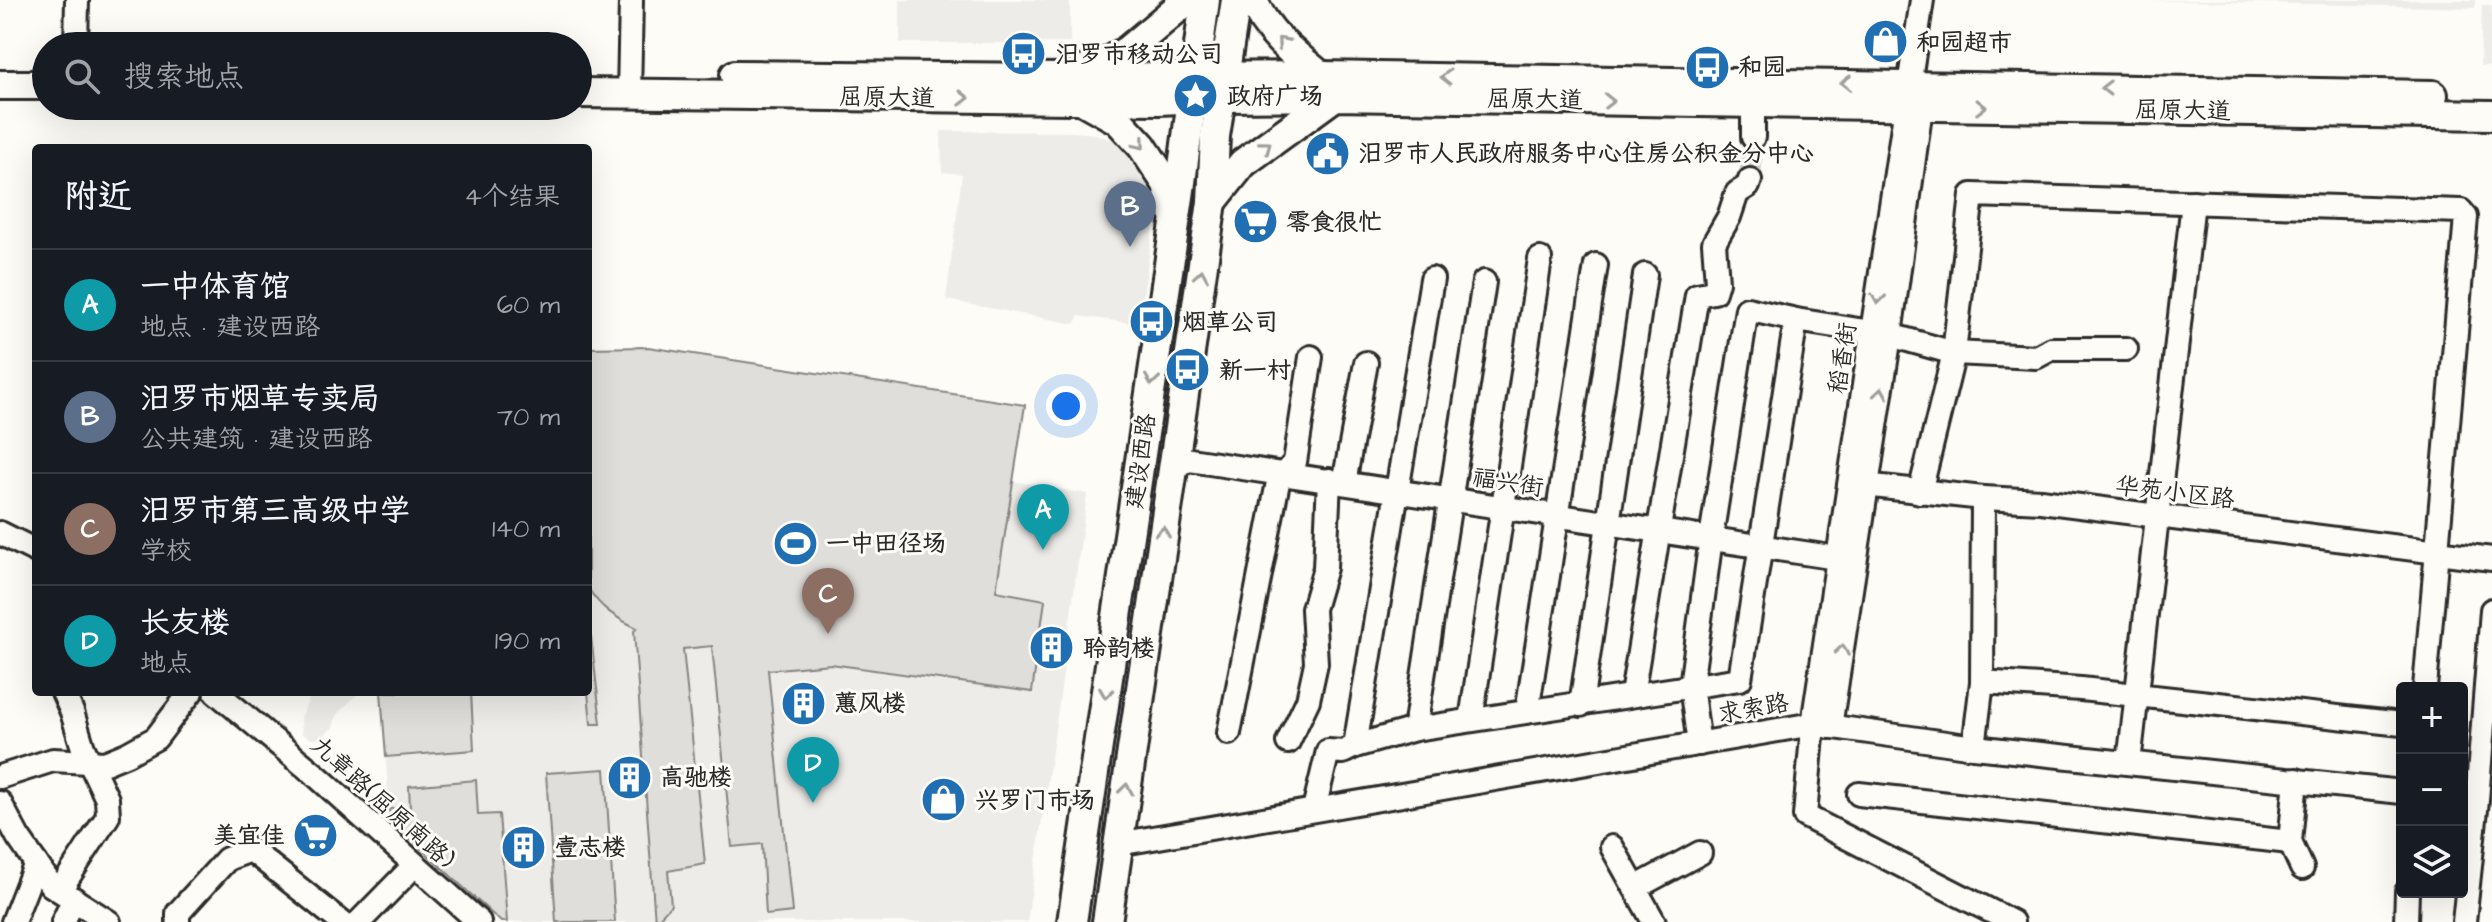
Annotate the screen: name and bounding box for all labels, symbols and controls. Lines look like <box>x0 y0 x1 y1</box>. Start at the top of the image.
shop icon: 和园超市 <box>1861 18 1909 66</box>
place label: 和园超市 <box>1916 26 2012 60</box>
bus stop icon: 汨罗市移动公司 <box>1000 30 1048 78</box>
search box <box>32 32 592 120</box>
one-way arrow <box>1277 36 1292 51</box>
place label: 汨罗市移动公司 <box>1055 38 1223 72</box>
bus stop icon: 和园 <box>1683 43 1731 91</box>
place label: 和园 <box>1738 51 1786 85</box>
icon: search <box>60 54 104 98</box>
text: 搜索地点 <box>124 56 244 98</box>
one-way arrow <box>1439 69 1452 86</box>
place icon: 政府广场 <box>1172 72 1220 120</box>
one-way arrow <box>1839 75 1852 92</box>
street label: 屈原大道 <box>839 80 935 116</box>
place label: 政府广场 <box>1227 80 1323 114</box>
one-way arrow <box>2099 80 2112 97</box>
street label: 屈原大道 <box>1487 82 1583 118</box>
one-way arrow <box>958 89 971 106</box>
one-way arrow <box>1603 92 1616 109</box>
street label: 屈原大道 <box>2135 93 2231 129</box>
one-way arrow <box>1975 98 1988 116</box>
public building icon: 汨罗市人民政府服务中心住房公积金分中心 <box>1303 129 1351 177</box>
one-way arrow <box>1130 135 1145 149</box>
place label: 汨罗市人民政府服务中心住房公积金分中心 <box>1358 137 1814 171</box>
one-way arrow <box>1257 141 1271 156</box>
text: 附近 <box>64 173 132 221</box>
text: 4个结果 <box>464 179 560 215</box>
pin: B <box>1104 181 1156 247</box>
supermarket icon: 零食很忙 <box>1231 198 1279 246</box>
place label: 零食很忙 <box>1286 206 1382 240</box>
text: 一中体育馆 <box>140 266 290 308</box>
one-way arrow <box>1192 268 1209 282</box>
text: A <box>82 287 98 323</box>
text: 60 m <box>497 287 560 323</box>
one-way arrow <box>1870 292 1887 306</box>
bus stop icon: 烟草公司 <box>1127 298 1175 346</box>
place label: 烟草公司 <box>1182 306 1278 340</box>
text: 地点 · 建设西路 <box>140 309 320 345</box>
street label: 稻香街 <box>1821 320 1865 396</box>
bus stop icon: 新一村 <box>1164 346 1212 394</box>
place label: 新一村 <box>1219 354 1291 388</box>
one-way arrow <box>1144 373 1161 387</box>
text: 汨罗市烟草专卖局 <box>140 378 380 420</box>
your location <box>1046 386 1086 426</box>
one-way arrow <box>1872 386 1889 399</box>
text: B <box>81 399 99 435</box>
text: 70 m <box>497 399 560 435</box>
street label: 建设西路 <box>1117 411 1165 511</box>
text: 公共建筑 · 建设西路 <box>140 421 372 457</box>
street label: 福兴街 <box>1470 461 1546 505</box>
street label: 华苑小区路 <box>2113 469 2237 517</box>
pin: A <box>1017 484 1069 550</box>
text: 汨罗市第三高级中学 <box>140 490 410 532</box>
text: C <box>81 511 99 547</box>
text: 140 m <box>492 511 560 547</box>
sports icon: 一中田径场 <box>771 519 819 567</box>
one-way arrow <box>1154 525 1171 539</box>
place label: 一中田径场 <box>826 527 946 561</box>
text: 学校 <box>140 533 192 569</box>
pin: C <box>802 568 854 634</box>
text: 长友楼 <box>140 602 230 644</box>
text: D <box>82 623 98 659</box>
text: 190 m <box>495 623 560 659</box>
building icon: 聆韵楼 <box>1028 624 1076 672</box>
place label: 聆韵楼 <box>1083 632 1155 666</box>
one-way arrow <box>1833 643 1850 656</box>
text: 地点 <box>140 645 192 681</box>
building icon: 蕙风楼 <box>779 679 827 727</box>
map controls <box>2396 682 2468 898</box>
button: + <box>2396 682 2468 754</box>
one-way arrow <box>1098 686 1115 700</box>
street label: 求索路 <box>1715 686 1792 732</box>
place label: 蕙风楼 <box>834 687 906 721</box>
street label: 九章路(屈原南路) <box>303 729 462 877</box>
pin: D <box>787 737 839 803</box>
building icon: 高驰楼 <box>605 753 653 801</box>
button: − <box>2396 754 2468 826</box>
place label: 高驰楼 <box>660 761 732 795</box>
shop icon: 兴罗门市场 <box>920 776 968 824</box>
one-way arrow <box>1117 783 1134 796</box>
place label: 兴罗门市场 <box>975 784 1095 818</box>
supermarket icon: 美宜佳 <box>292 811 340 859</box>
place label: 美宜佳 <box>213 819 285 853</box>
building icon: 壹志楼 <box>499 823 547 871</box>
button: layers <box>2396 826 2468 898</box>
place label: 壹志楼 <box>554 831 626 865</box>

